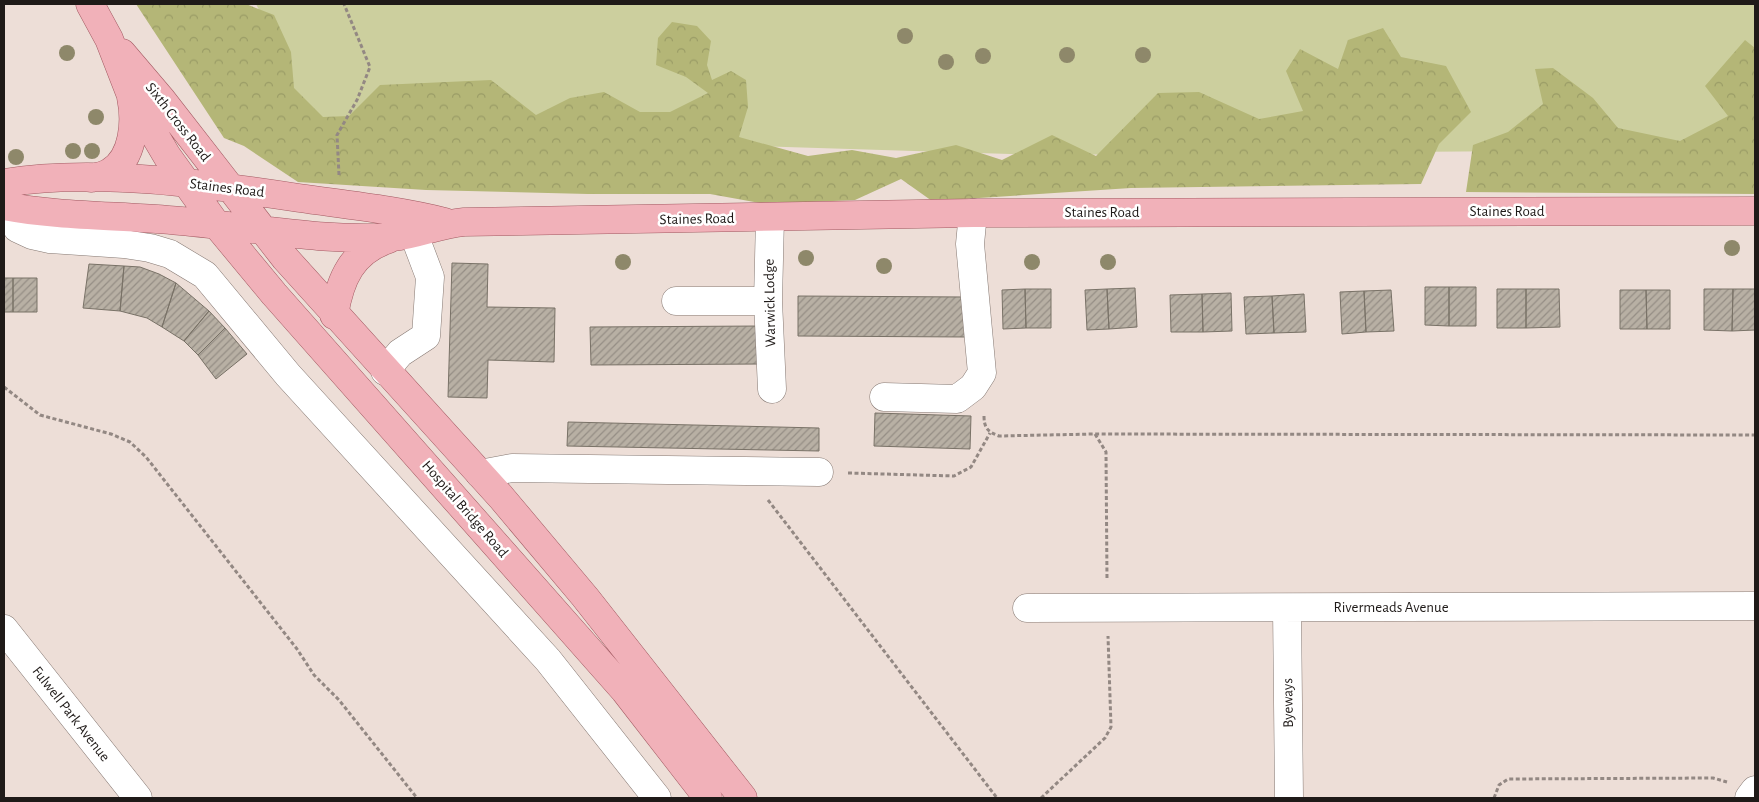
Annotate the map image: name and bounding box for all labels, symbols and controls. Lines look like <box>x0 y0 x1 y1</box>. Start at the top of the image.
street label: Sixth Cross Road <box>143 80 213 164</box>
street label: Staines Road <box>189 176 265 200</box>
street label: Staines Road <box>1470 204 1545 219</box>
street label: Staines Road <box>1065 205 1140 220</box>
street label: Staines Road <box>659 211 735 227</box>
street label: Warwick Lodge <box>762 258 778 347</box>
street label: Hospital Bridge Road <box>419 458 511 560</box>
street label: Rivermeads Avenue <box>1333 600 1449 615</box>
street label: Fulwell Park Avenue <box>29 664 113 764</box>
street label: Byeways <box>1280 678 1296 728</box>

